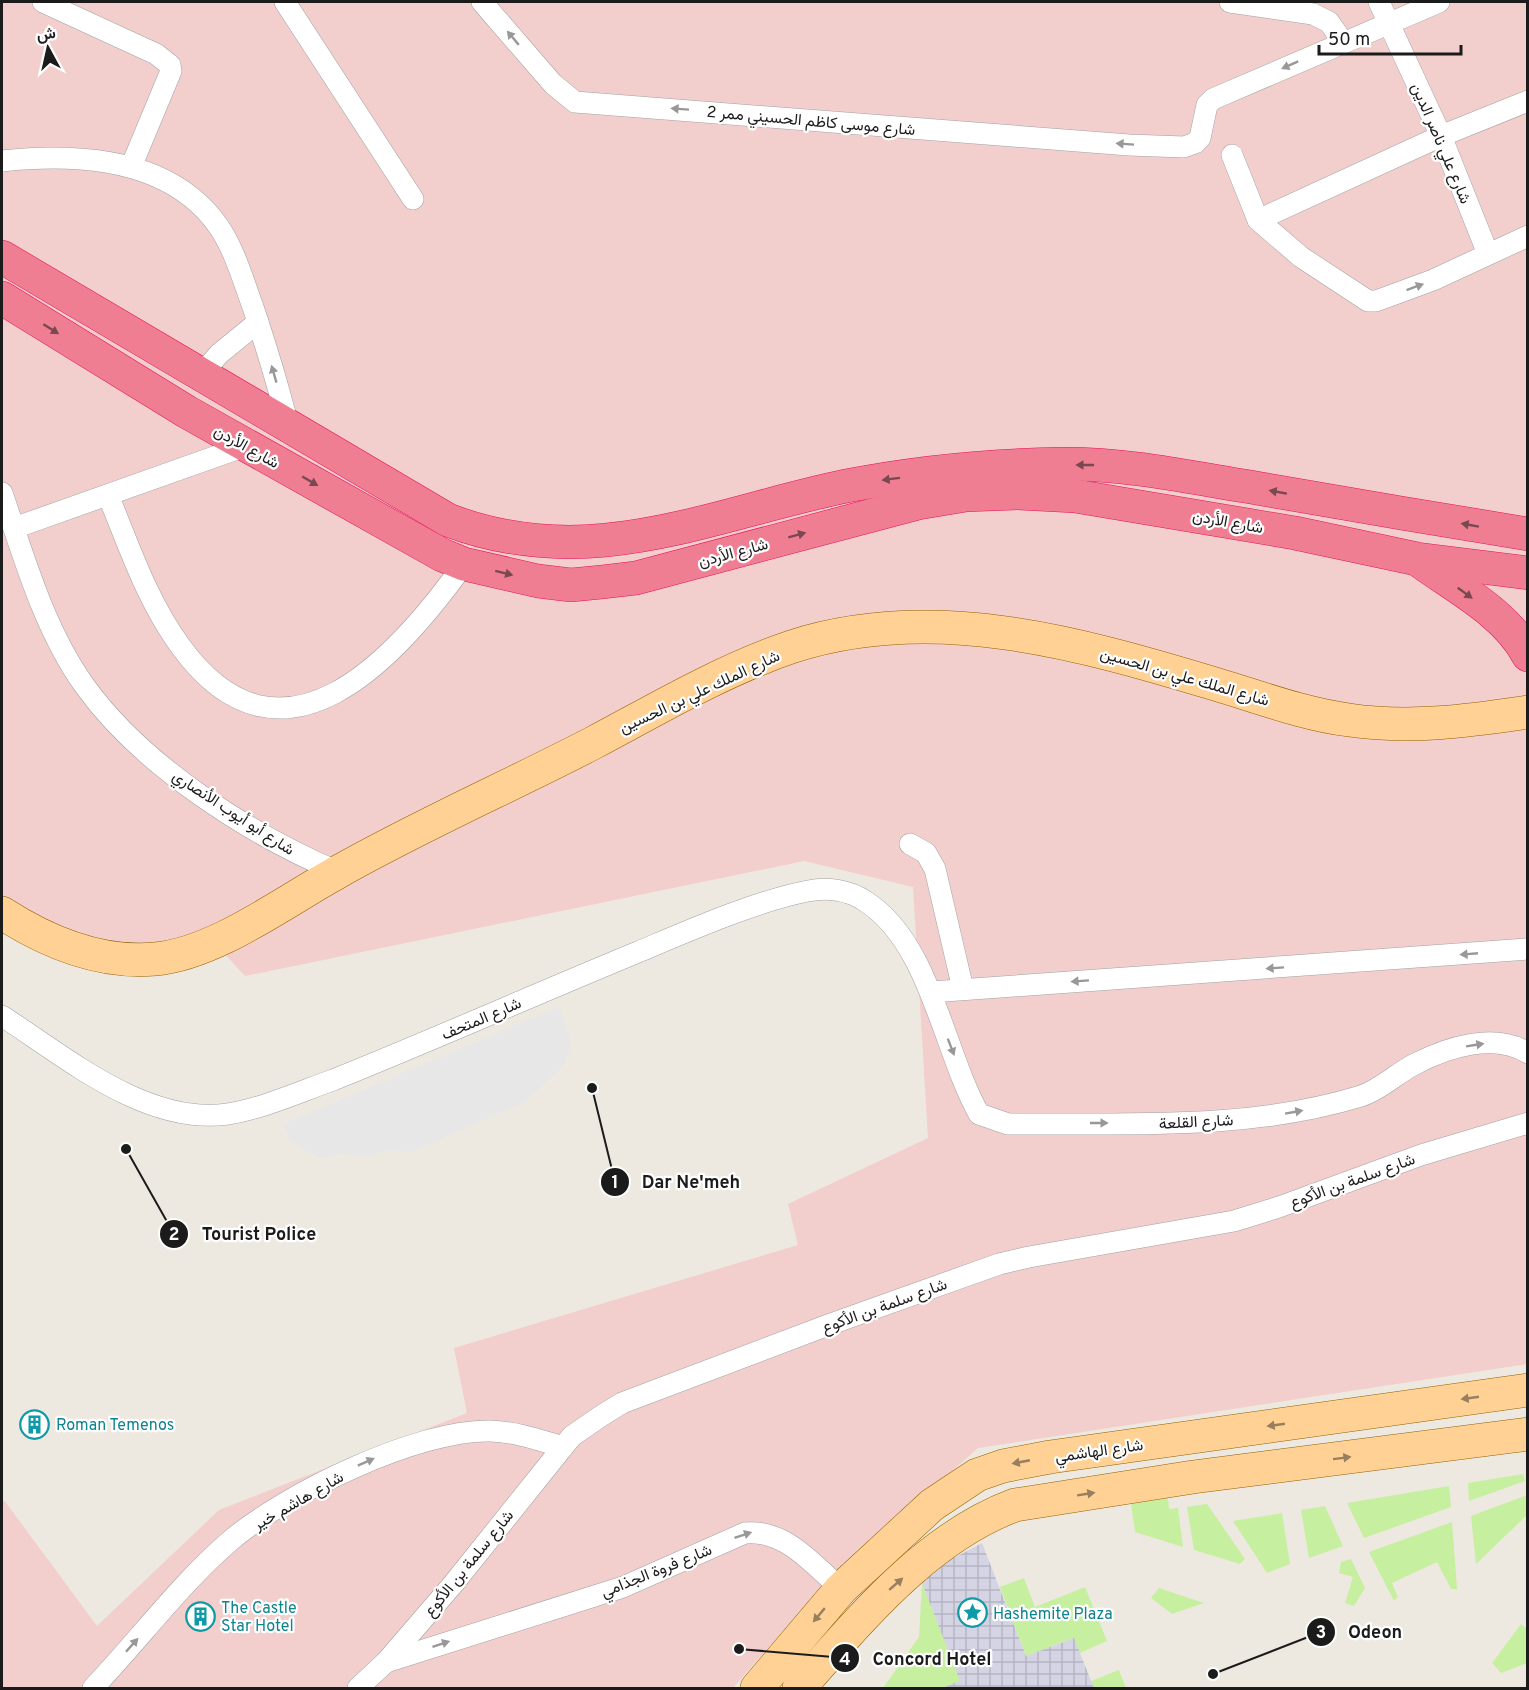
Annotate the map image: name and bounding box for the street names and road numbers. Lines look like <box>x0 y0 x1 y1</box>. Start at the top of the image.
street label: شارع علي ناصر الدين <box>1404 80 1475 208</box>
street label: شارع موسى كاظم الحسيني ممر 2 <box>705 103 916 143</box>
street label: شارع الأردن <box>210 422 282 474</box>
street label: شارع الأردن <box>1191 507 1265 539</box>
street label: شارع الأردن <box>696 535 771 573</box>
street label: شارع الملك علي بن الحسين <box>1097 644 1271 714</box>
street label: شارع الملك علي بن الحسين <box>616 647 784 741</box>
street label: شارع أبو أيوب الأنصاري <box>167 767 298 862</box>
street label: شارع المتحف <box>439 994 525 1046</box>
street label: شارع القلعة <box>1158 1111 1234 1135</box>
street label: شارع سلمة بن الأكوع <box>1287 1150 1418 1214</box>
street label: شارع سلمة بن الأكوع <box>819 1275 950 1339</box>
street label: شارع الهاشمي <box>1054 1436 1145 1470</box>
street label: شارع هاشم خير <box>249 1468 348 1536</box>
street label: شارع سلمة بن الأكوع <box>420 1507 519 1622</box>
street label: شارع فروة الجذامي <box>598 1540 716 1605</box>

